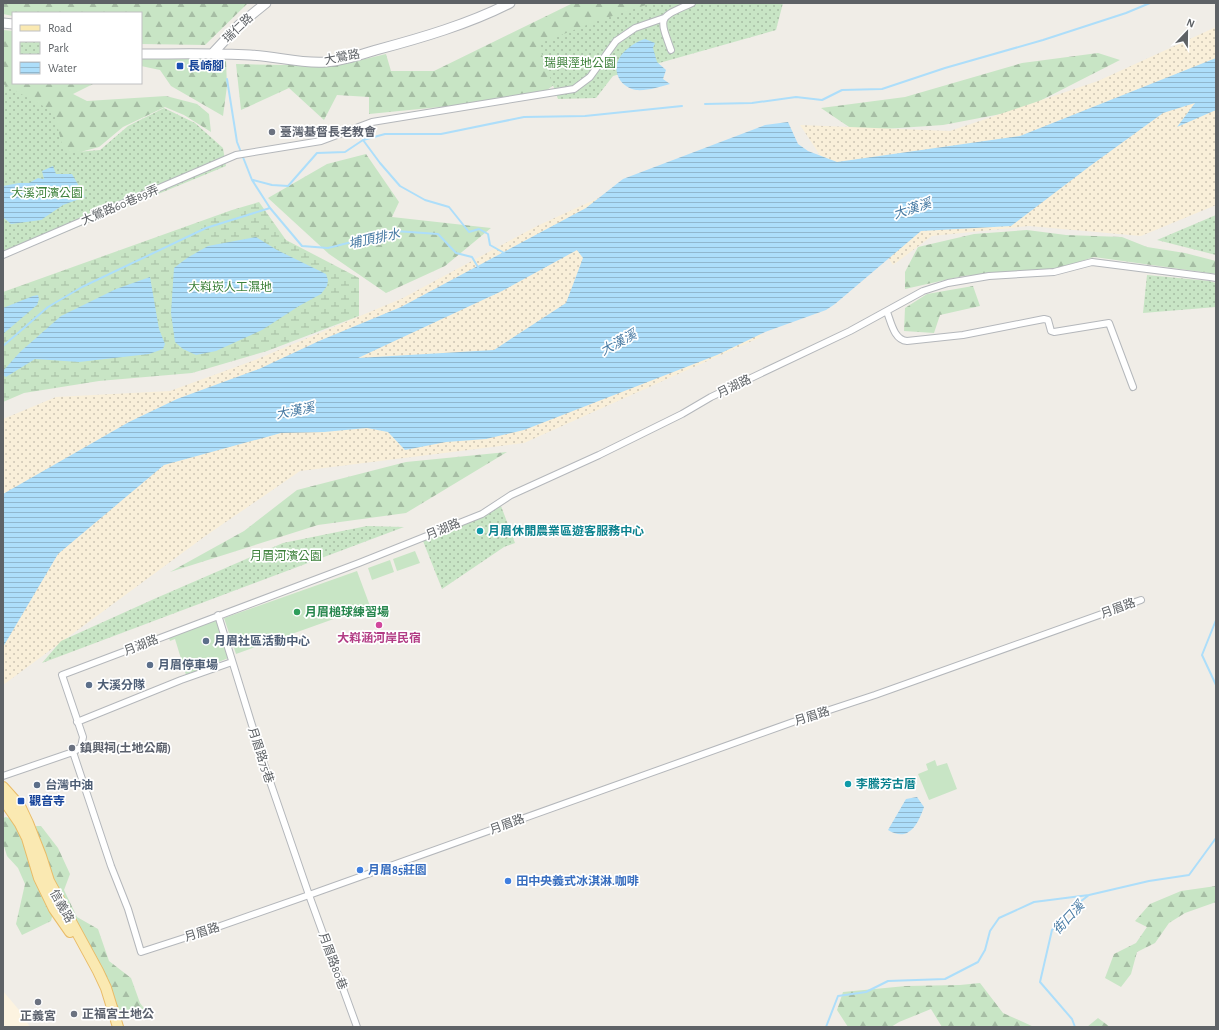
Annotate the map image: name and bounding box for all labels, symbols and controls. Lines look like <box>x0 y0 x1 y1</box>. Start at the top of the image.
street label: 瑞仁路 <box>220 11 255 45</box>
legend <box>12 12 142 84</box>
north arrow <box>1167 12 1207 52</box>
text: N <box>1185 17 1196 30</box>
text: Road <box>48 22 72 34</box>
text: Park <box>48 42 69 54</box>
street label: 大鶯路 <box>323 47 361 66</box>
park label: 瑞興溼地公園 <box>544 56 616 69</box>
place label: 長崎腳 <box>188 59 224 72</box>
marker: 長崎腳 <box>175 61 185 71</box>
text: Water <box>48 62 77 74</box>
place label: 臺灣基督長老教會 <box>280 125 376 138</box>
marker: 臺灣基督長老教會 <box>267 127 277 137</box>
street label: 大鶯路60巷89弄 <box>79 182 161 227</box>
park label: 大溪河濱公園 <box>11 186 83 199</box>
water label: 大漢溪 <box>892 196 935 222</box>
water label: 埔頂排水 <box>347 227 402 251</box>
park label: 大嵙崁人工濕地 <box>188 280 272 293</box>
water label: 大漢溪 <box>598 327 641 358</box>
street label: 月湖路 <box>715 372 753 399</box>
water label: 大漢溪 <box>275 400 318 422</box>
street label: 月湖路 <box>424 516 462 541</box>
place label: 月眉休閒農業區遊客服務中心 <box>488 524 644 537</box>
marker: 月眉休閒農業區遊客服務中心 <box>475 526 485 536</box>
park label: 月眉河濱公園 <box>250 549 322 562</box>
street label: 月眉路 <box>1099 595 1137 620</box>
place label: 月眉槌球練習場 <box>305 605 389 618</box>
marker: 月眉槌球練習場 <box>292 607 302 617</box>
marker: 大嵙涵河岸民宿 <box>374 620 384 630</box>
place label: 大嵙涵河岸民宿 <box>337 631 421 644</box>
street label: 月湖路 <box>122 632 160 657</box>
place label: 月眉社區活動中心 <box>214 634 310 647</box>
marker: 月眉社區活動中心 <box>201 636 211 646</box>
place label: 月眉停車場 <box>158 658 218 671</box>
marker: 月眉停車場 <box>145 660 155 670</box>
place label: 大溪分隊 <box>97 678 145 691</box>
marker: 大溪分隊 <box>84 680 94 690</box>
street label: 月眉路 <box>793 704 831 727</box>
street label: 月眉路75巷 <box>246 725 277 784</box>
place label: 鎮興祠(土地公廟) <box>80 741 171 755</box>
marker: 鎮興祠(土地公廟) <box>67 743 77 753</box>
place label: 李騰芳古厝 <box>856 777 916 790</box>
place label: 台灣中油 <box>45 778 93 791</box>
marker: 李騰芳古厝 <box>843 779 853 789</box>
marker: 台灣中油 <box>32 780 42 790</box>
place label: 觀音寺 <box>29 794 65 807</box>
marker: 觀音寺 <box>16 796 26 806</box>
street label: 月眉路 <box>488 811 526 836</box>
place label: 月眉85莊園 <box>368 864 427 876</box>
marker: 月眉85莊園 <box>355 865 365 875</box>
place label: 田中央義式冰淇淋.咖啡 <box>516 874 639 887</box>
marker: 田中央義式冰淇淋.咖啡 <box>503 876 513 886</box>
street label: 信義路 <box>48 887 77 925</box>
water label: 街口溪 <box>1050 897 1089 937</box>
street label: 月眉路 <box>183 920 221 943</box>
street label: 月眉路80巷 <box>317 930 350 991</box>
marker: 正義宮 <box>33 997 43 1007</box>
place label: 正福宮土地公 <box>82 1007 154 1020</box>
place label: 正義宮 <box>20 1009 56 1022</box>
marker: 正福宮土地公 <box>69 1009 79 1019</box>

